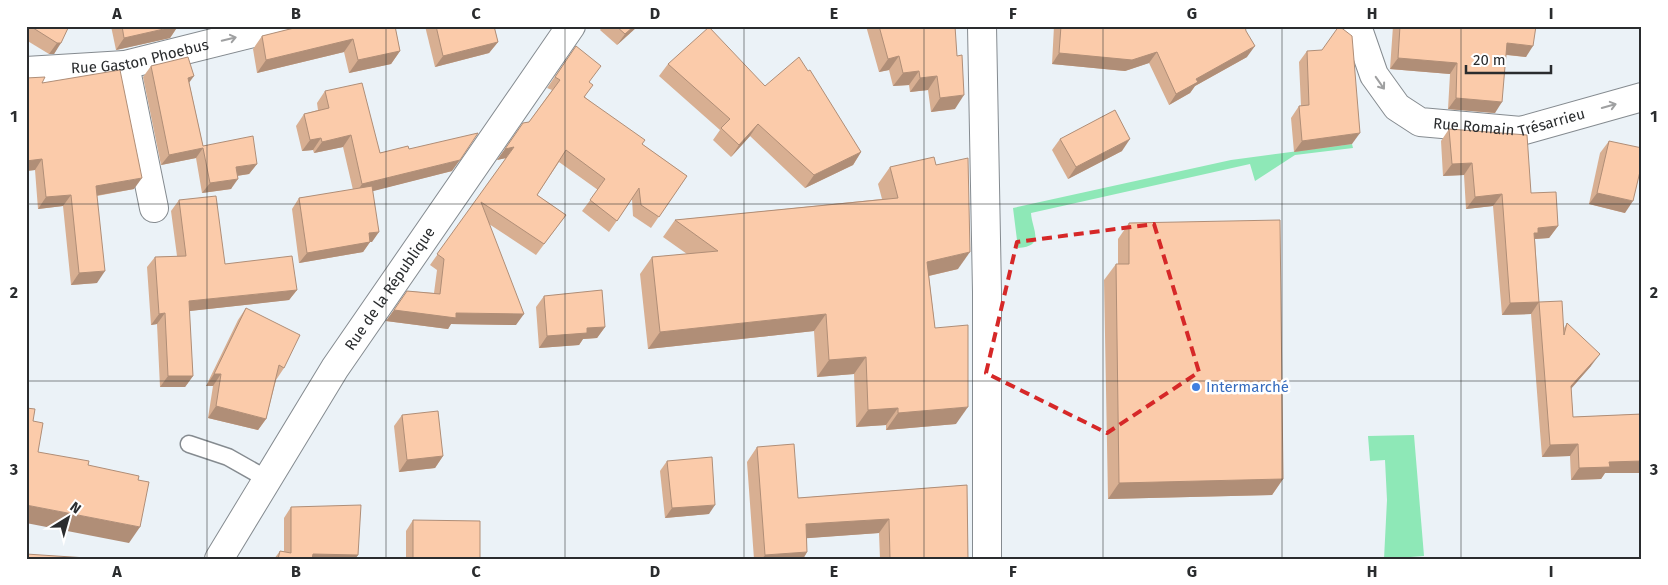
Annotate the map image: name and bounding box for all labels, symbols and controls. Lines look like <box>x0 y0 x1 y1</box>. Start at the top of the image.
text: A <box>111 4 122 23</box>
text: B <box>291 4 301 23</box>
text: C <box>471 4 481 23</box>
text: D <box>650 4 660 23</box>
text: E <box>830 4 838 23</box>
text: F <box>1009 4 1017 23</box>
text: G <box>1187 4 1197 23</box>
text: H <box>1367 4 1377 23</box>
text: I <box>1549 4 1553 23</box>
one-way arrow <box>221 34 237 43</box>
street label: Rue Gaston Phoebus <box>70 35 210 77</box>
scale bar <box>1466 42 1550 74</box>
text: 20 m <box>1473 51 1506 69</box>
one-way arrow <box>1375 76 1385 90</box>
one-way arrow <box>1601 101 1617 110</box>
street label: Rue Romain Trésarrieu <box>1432 104 1587 140</box>
text: 1 <box>10 107 18 126</box>
text: 1 <box>1650 107 1658 126</box>
street label: Rue de la République <box>341 223 439 354</box>
text: 2 <box>10 283 18 302</box>
text: 2 <box>1650 283 1658 302</box>
place label: Intermarché <box>1206 378 1289 396</box>
marker: Intermarché <box>1190 381 1202 393</box>
text: 3 <box>9 460 18 479</box>
text: 3 <box>1649 460 1658 479</box>
north arrow <box>42 492 92 542</box>
text: N <box>67 498 84 518</box>
text: A <box>111 562 122 581</box>
text: B <box>291 562 301 581</box>
text: C <box>471 562 481 581</box>
text: D <box>650 562 660 581</box>
text: E <box>830 562 838 581</box>
text: F <box>1009 562 1017 581</box>
text: G <box>1187 562 1197 581</box>
text: H <box>1367 562 1377 581</box>
text: I <box>1549 562 1553 581</box>

